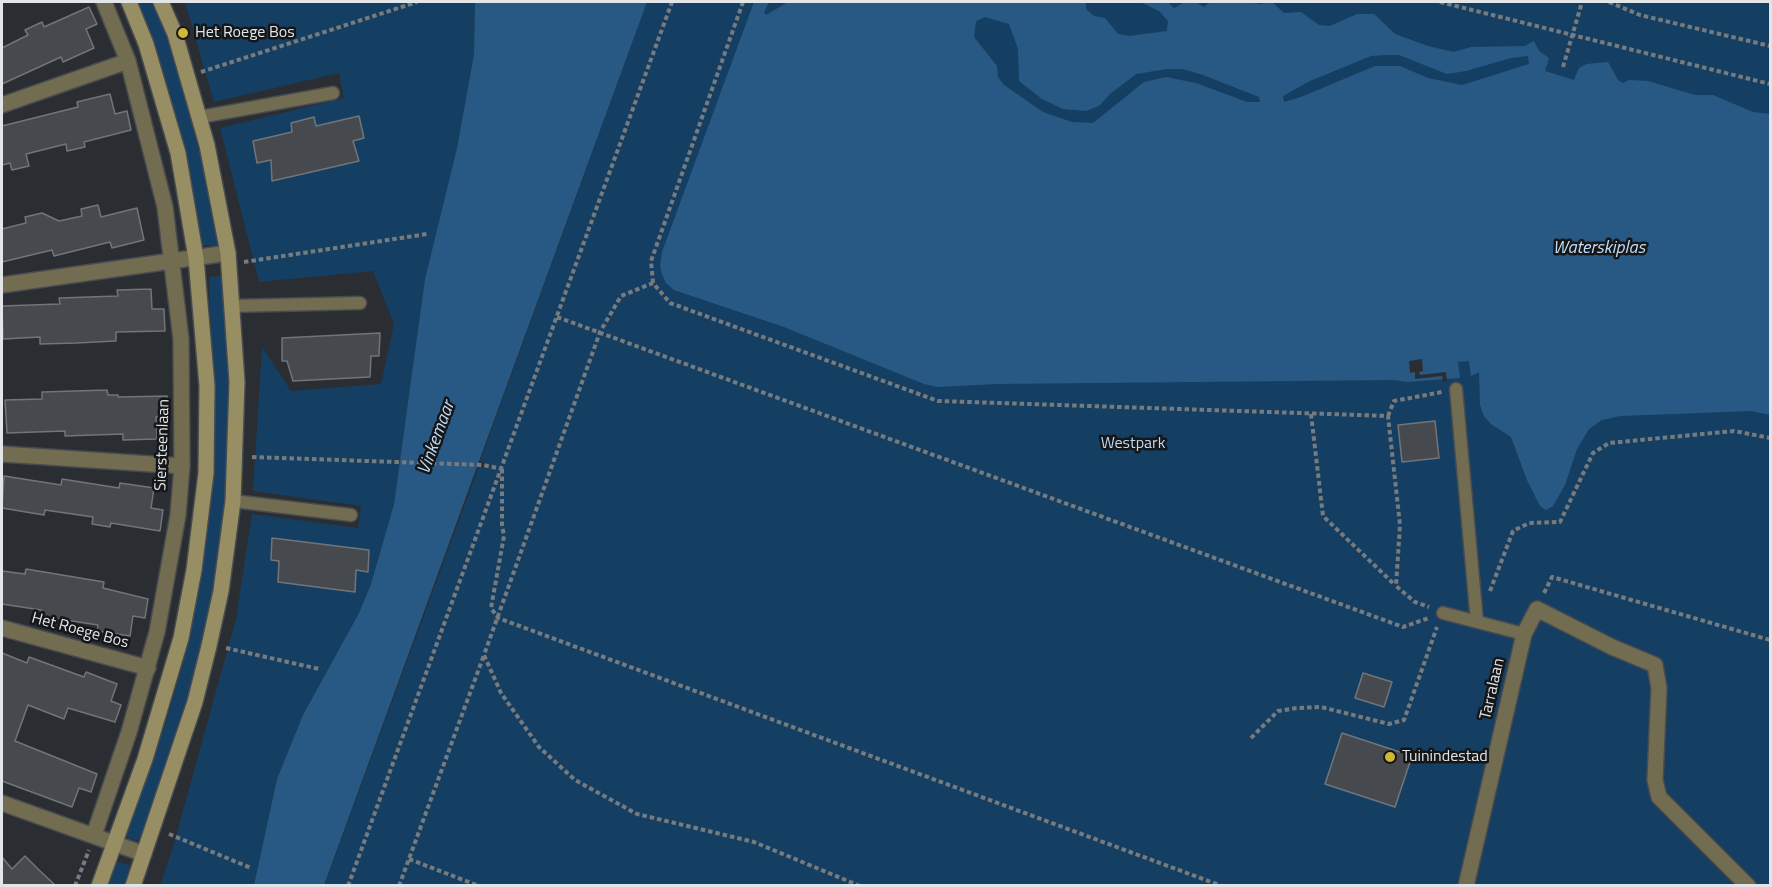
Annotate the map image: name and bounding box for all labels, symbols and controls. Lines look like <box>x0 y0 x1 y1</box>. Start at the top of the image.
place label: Het Roege Bos <box>195 23 295 43</box>
marker: Het Roege Bos <box>176 26 190 40</box>
water label: Waterskiplas <box>1553 238 1645 260</box>
street label: Siersteenlaan <box>152 399 174 491</box>
water label: Vinkemaar <box>414 399 460 477</box>
park label: Westpark <box>1101 434 1165 454</box>
street label: Het Roege Bos <box>29 609 131 653</box>
street label: Tarralaan <box>1477 656 1509 722</box>
place label: Tuinindestad <box>1402 747 1488 767</box>
marker: Tuinindestad <box>1383 750 1397 764</box>

